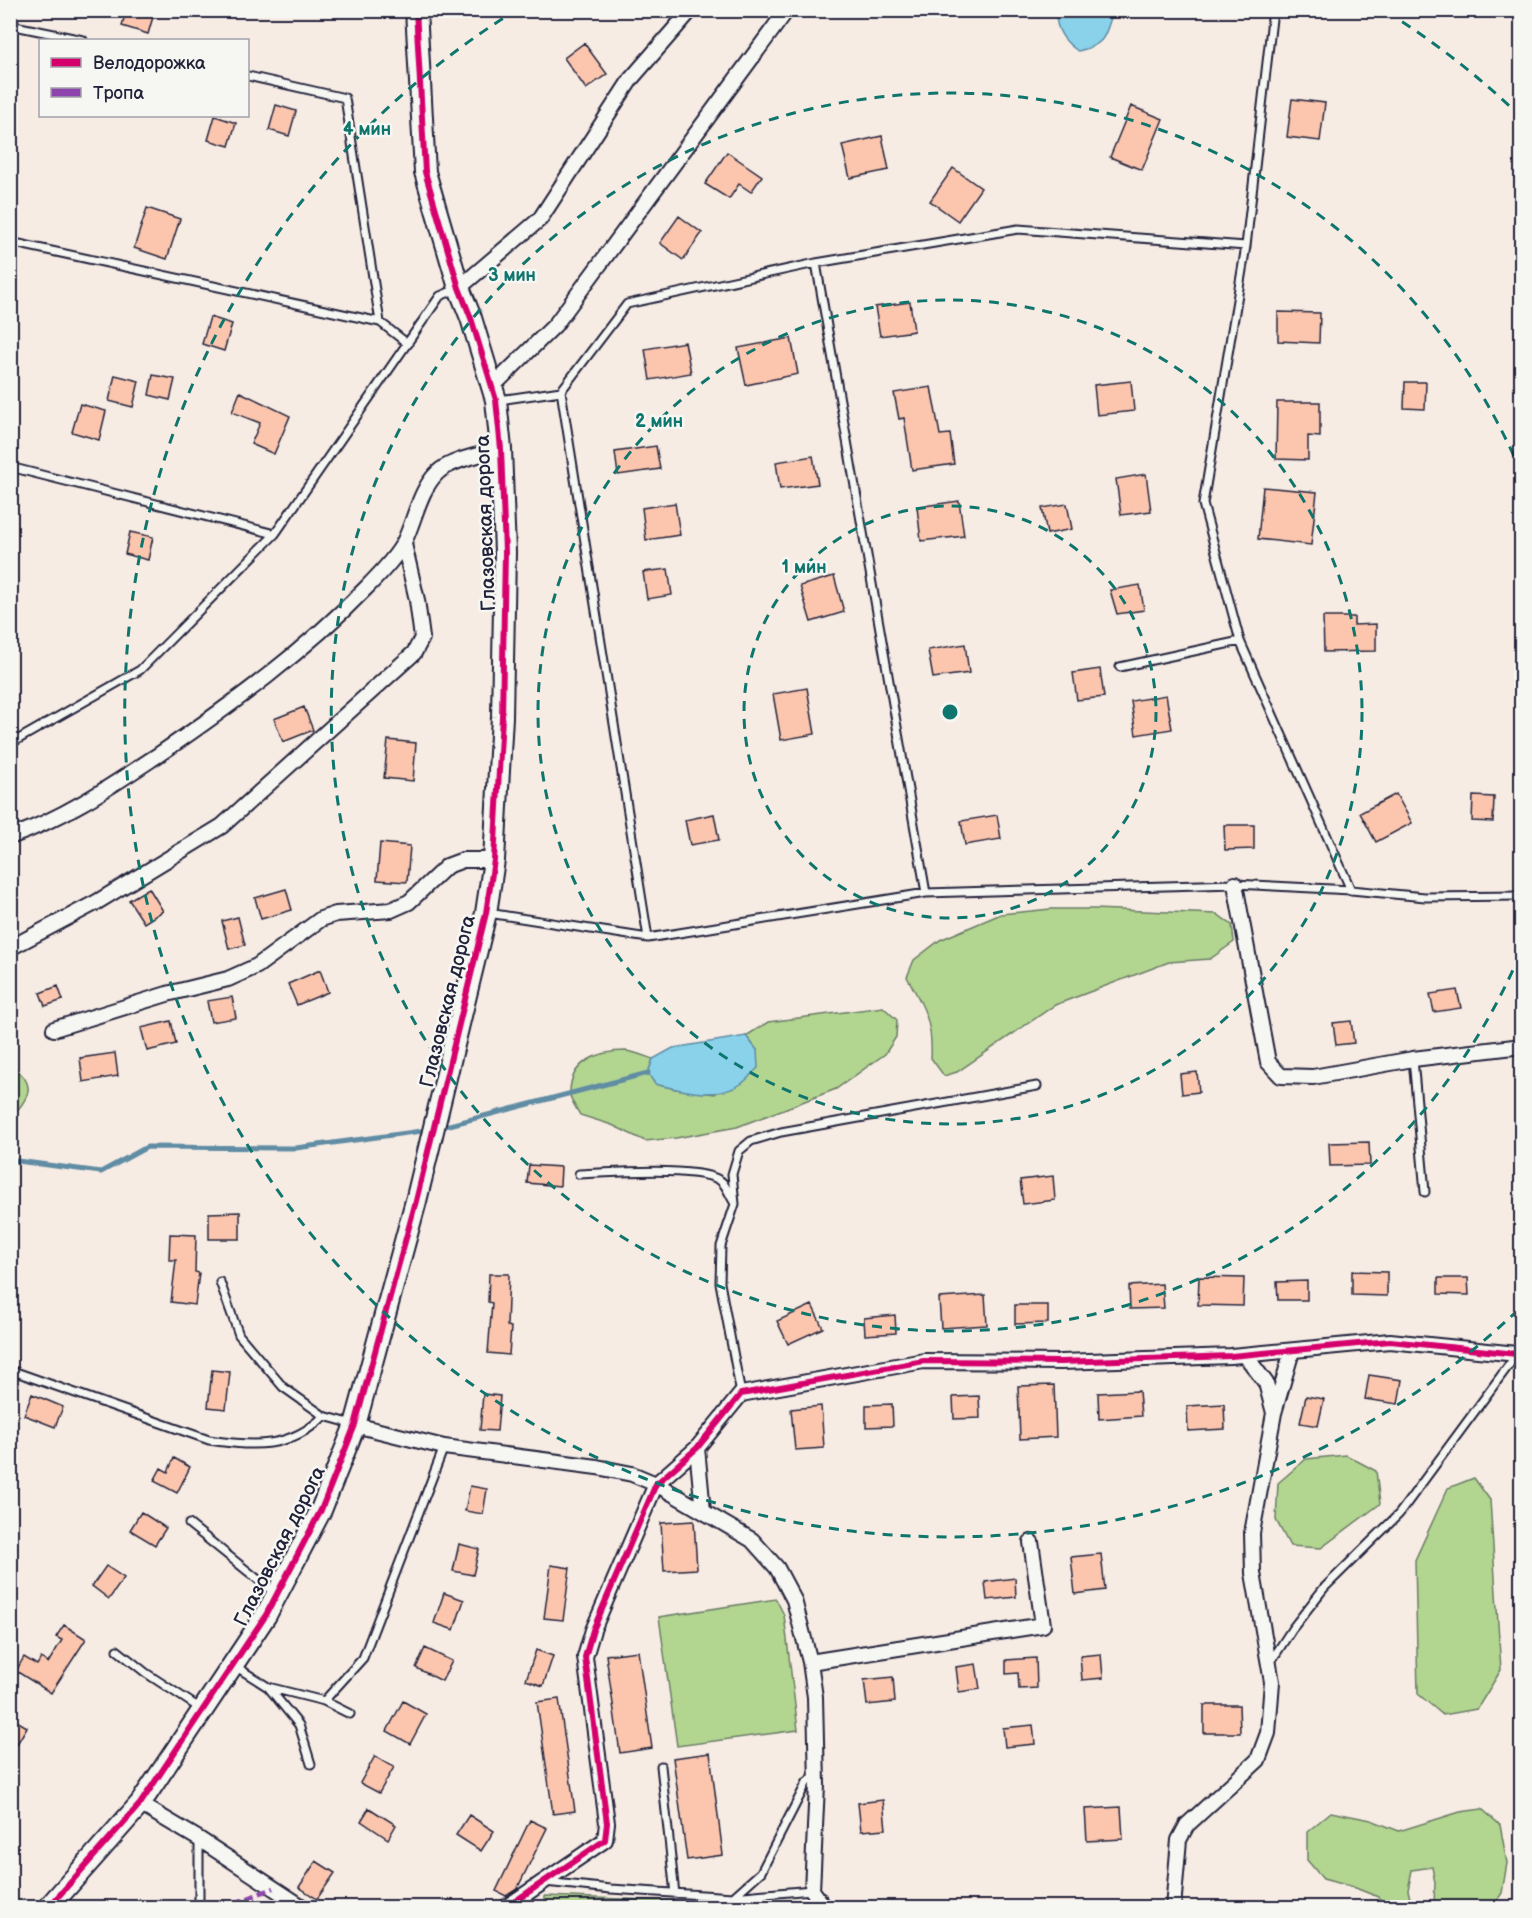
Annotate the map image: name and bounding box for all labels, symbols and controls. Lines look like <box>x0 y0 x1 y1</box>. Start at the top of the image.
legend <box>39 39 249 117</box>
text: Велодорожка <box>93 53 206 74</box>
text: Тропа <box>93 83 144 104</box>
text: 4 мин <box>343 119 391 140</box>
text: 3 мин <box>488 265 536 286</box>
text: 2 мин <box>635 411 683 432</box>
street label: Глазовская дорога <box>471 434 501 612</box>
text: 1 мин <box>782 557 826 578</box>
centre of rings <box>940 702 960 722</box>
street label: Глазовская дорога <box>415 912 481 1090</box>
street label: Глазовская дорога <box>229 1462 331 1631</box>

